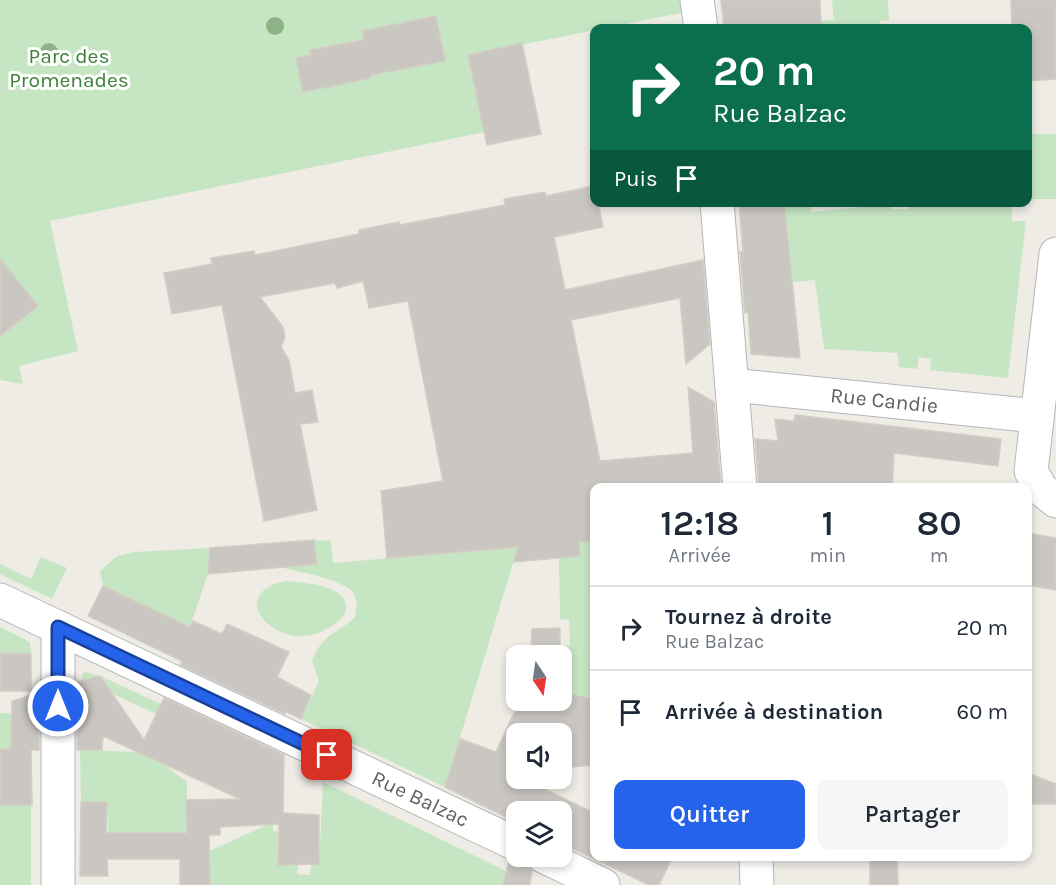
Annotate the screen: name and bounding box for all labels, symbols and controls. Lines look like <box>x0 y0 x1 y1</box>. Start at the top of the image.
park label: Parc des Promenades <box>9 44 129 92</box>
text: 20 m <box>713 46 815 96</box>
icon: right <box>614 48 692 126</box>
text: Rue Balzac <box>713 97 847 129</box>
icon: arrive <box>670 162 703 195</box>
text: Puis <box>614 166 658 192</box>
street label: Rue Candie <box>829 383 939 418</box>
text: 12:18 <box>660 502 739 544</box>
text: 1 <box>822 502 834 544</box>
text: 80 <box>916 502 962 544</box>
text: Arrivée <box>668 544 731 567</box>
text: min <box>809 544 846 567</box>
text: m <box>930 544 948 567</box>
text: Tournez à droite <box>665 604 832 630</box>
icon: right <box>614 612 647 645</box>
text: 20 m <box>956 615 1008 641</box>
text: Rue Balzac <box>665 630 764 653</box>
north arrow <box>506 645 572 711</box>
map controls <box>506 645 572 867</box>
position arrow <box>26 674 90 738</box>
icon: arrive <box>614 696 647 729</box>
text: Arrivée à destination <box>665 699 883 725</box>
text: 60 m <box>957 699 1008 725</box>
button: sound <box>506 723 572 789</box>
pin <box>301 729 352 780</box>
icon: arrive <box>310 738 343 771</box>
street label: Rue Balzac <box>368 766 473 832</box>
button: Quitter <box>614 780 805 849</box>
button: Partager <box>817 780 1008 849</box>
button: layers <box>506 801 572 867</box>

